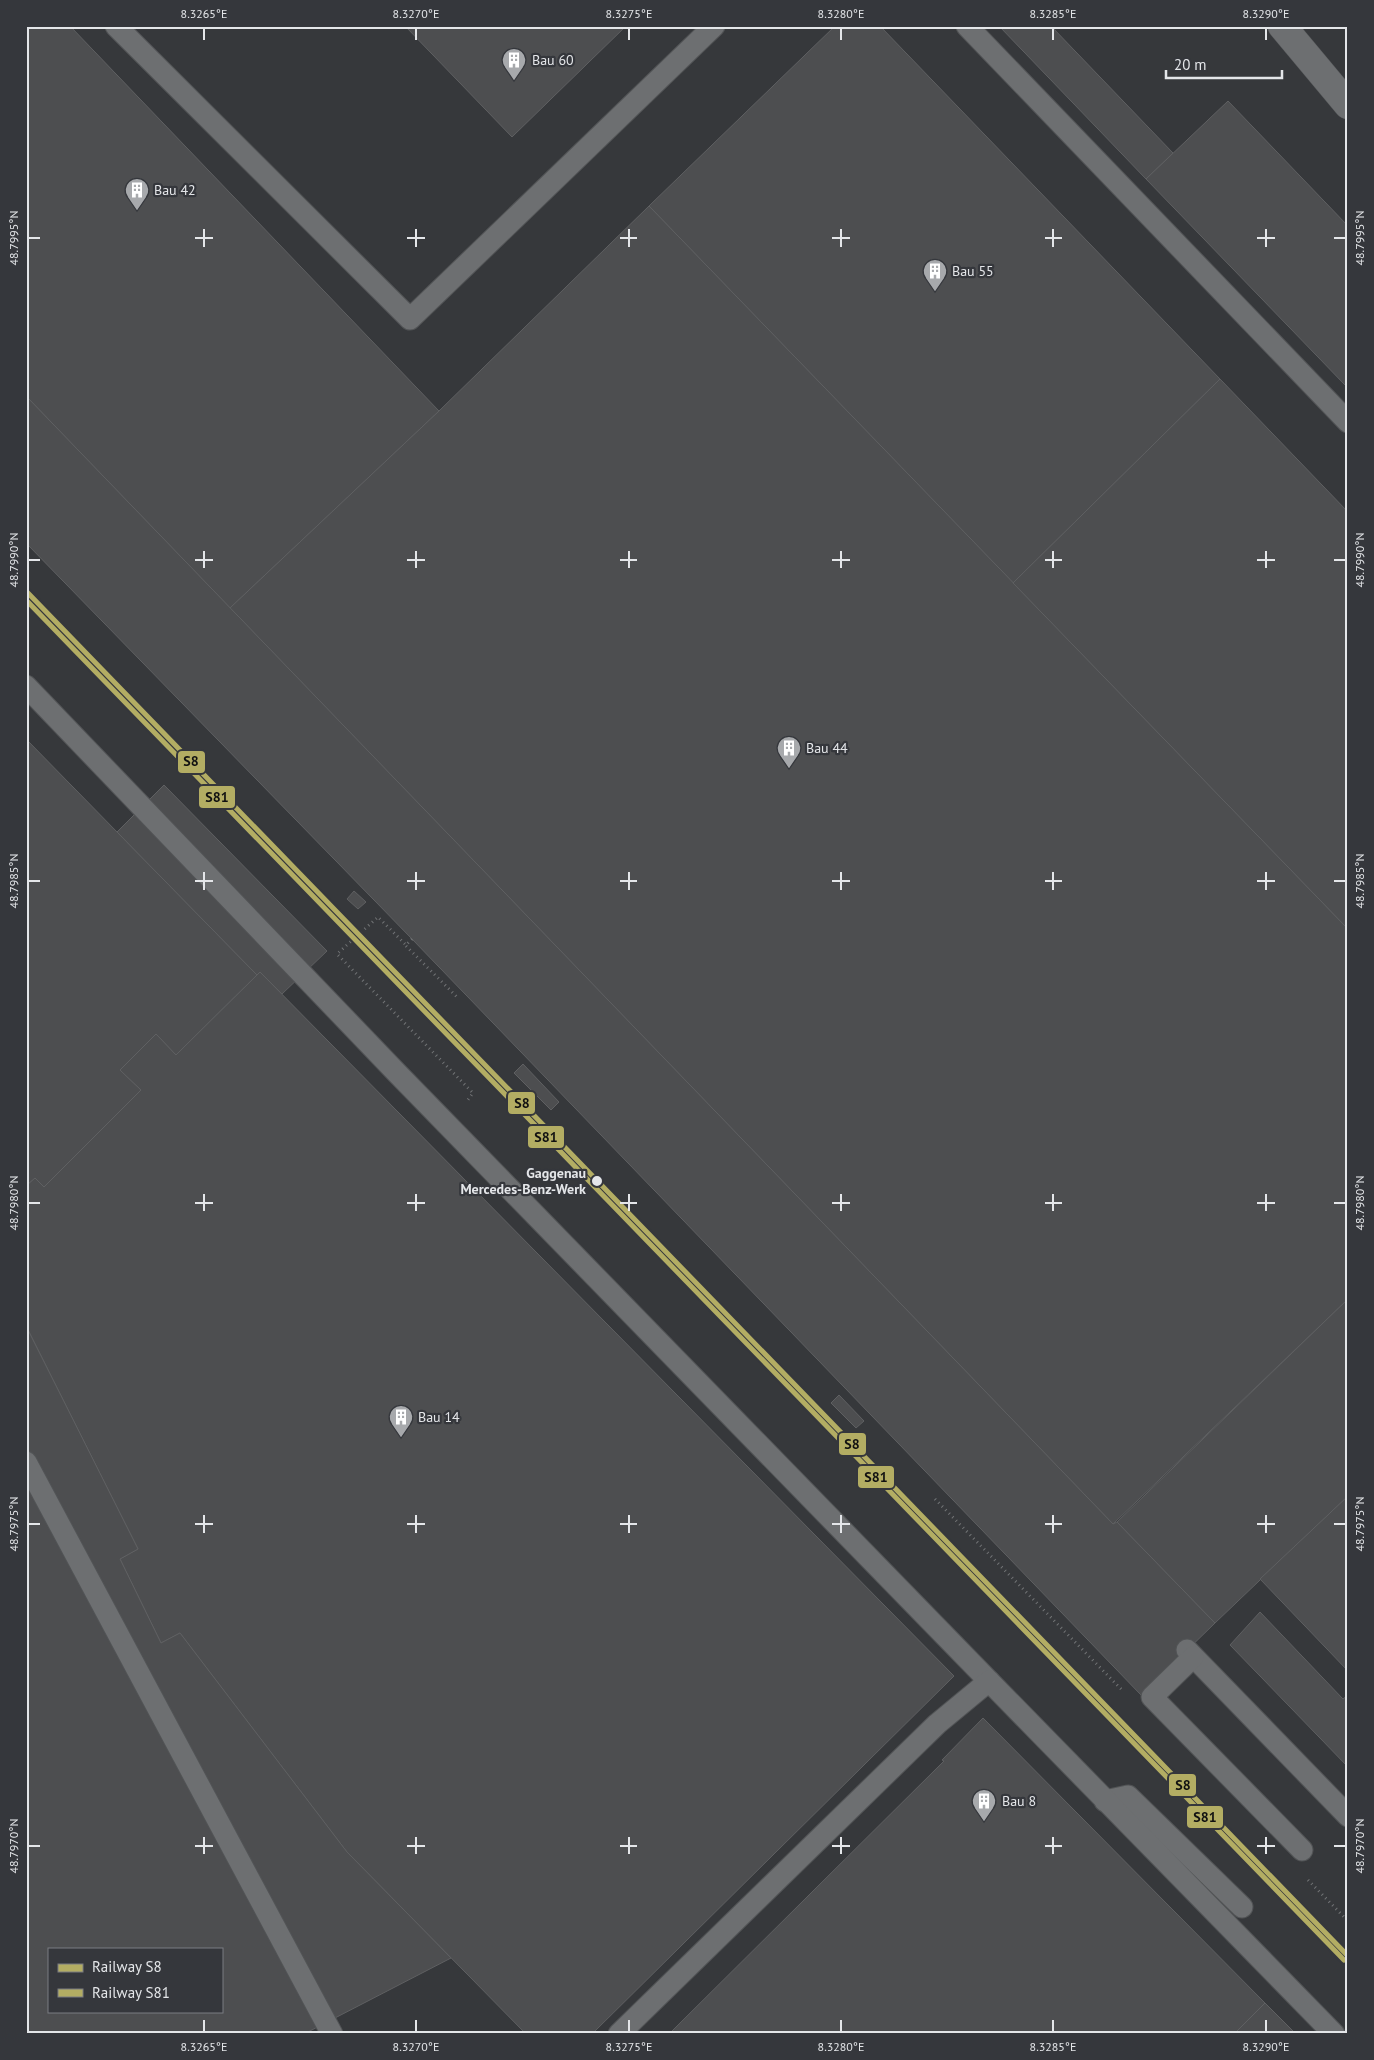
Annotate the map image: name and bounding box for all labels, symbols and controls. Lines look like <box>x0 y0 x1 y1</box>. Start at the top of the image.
text: 8.3265°E <box>181 6 227 21</box>
text: 8.3270°E <box>393 6 439 21</box>
text: 8.3275°E <box>606 6 652 21</box>
text: 8.3280°E <box>818 6 864 21</box>
text: 8.3285°E <box>1030 6 1076 21</box>
text: 8.3290°E <box>1243 6 1289 21</box>
building icon: Bau 60 <box>501 47 527 81</box>
scale bar <box>1166 48 1283 80</box>
place label: Bau 60 <box>532 51 574 69</box>
text: 20 m <box>1174 55 1207 74</box>
building icon: Bau 42 <box>124 177 150 211</box>
place label: Bau 42 <box>154 181 196 199</box>
text: 48.7995°N <box>6 211 21 265</box>
text: 48.7995°N <box>1352 211 1367 265</box>
building icon: Bau 55 <box>922 258 948 292</box>
place label: Bau 55 <box>952 262 994 280</box>
text: 48.7990°N <box>6 533 21 587</box>
text: 48.7990°N <box>1352 533 1367 587</box>
building icon: Bau 44 <box>776 735 802 769</box>
place label: Bau 44 <box>806 739 848 757</box>
line badge: S8 <box>177 750 206 774</box>
text: S8 <box>183 752 199 770</box>
line badge: S81 <box>198 785 236 809</box>
text: S81 <box>205 788 229 806</box>
text: 48.7985°N <box>6 854 21 908</box>
text: 48.7985°N <box>1352 854 1367 908</box>
line badge: S8 <box>507 1091 536 1115</box>
text: S8 <box>514 1094 530 1112</box>
line badge: S81 <box>527 1125 565 1149</box>
text: S81 <box>534 1128 558 1146</box>
place label: Gaggenau Mercedes-Benz-Werk <box>460 1164 586 1198</box>
marker: Gaggenau Mercedes-Benz-Werk <box>590 1174 604 1188</box>
text: 48.7980°N <box>6 1176 21 1230</box>
text: 48.7980°N <box>1352 1176 1367 1230</box>
building icon: Bau 14 <box>388 1404 414 1438</box>
place label: Bau 14 <box>418 1408 460 1426</box>
line badge: S8 <box>838 1432 867 1456</box>
text: S8 <box>844 1435 860 1453</box>
line badge: S81 <box>857 1465 895 1489</box>
text: S81 <box>864 1468 888 1486</box>
text: 48.7975°N <box>6 1497 21 1551</box>
text: 48.7975°N <box>1352 1497 1367 1551</box>
line badge: S8 <box>1168 1773 1197 1797</box>
text: S8 <box>1175 1776 1191 1794</box>
building icon: Bau 8 <box>971 1788 997 1822</box>
place label: Bau 8 <box>1002 1792 1036 1810</box>
line badge: S81 <box>1186 1805 1224 1829</box>
text: S81 <box>1193 1808 1217 1826</box>
text: 48.7970°N <box>6 1819 21 1873</box>
text: 48.7970°N <box>1352 1819 1367 1873</box>
legend <box>48 1948 222 2012</box>
text: Railway S8 <box>92 1957 162 1976</box>
text: Railway S81 <box>92 1983 170 2002</box>
text: 8.3265°E <box>181 2039 227 2054</box>
text: 8.3270°E <box>393 2039 439 2054</box>
text: 8.3275°E <box>606 2039 652 2054</box>
text: 8.3280°E <box>818 2039 864 2054</box>
text: 8.3285°E <box>1030 2039 1076 2054</box>
text: 8.3290°E <box>1243 2039 1289 2054</box>

